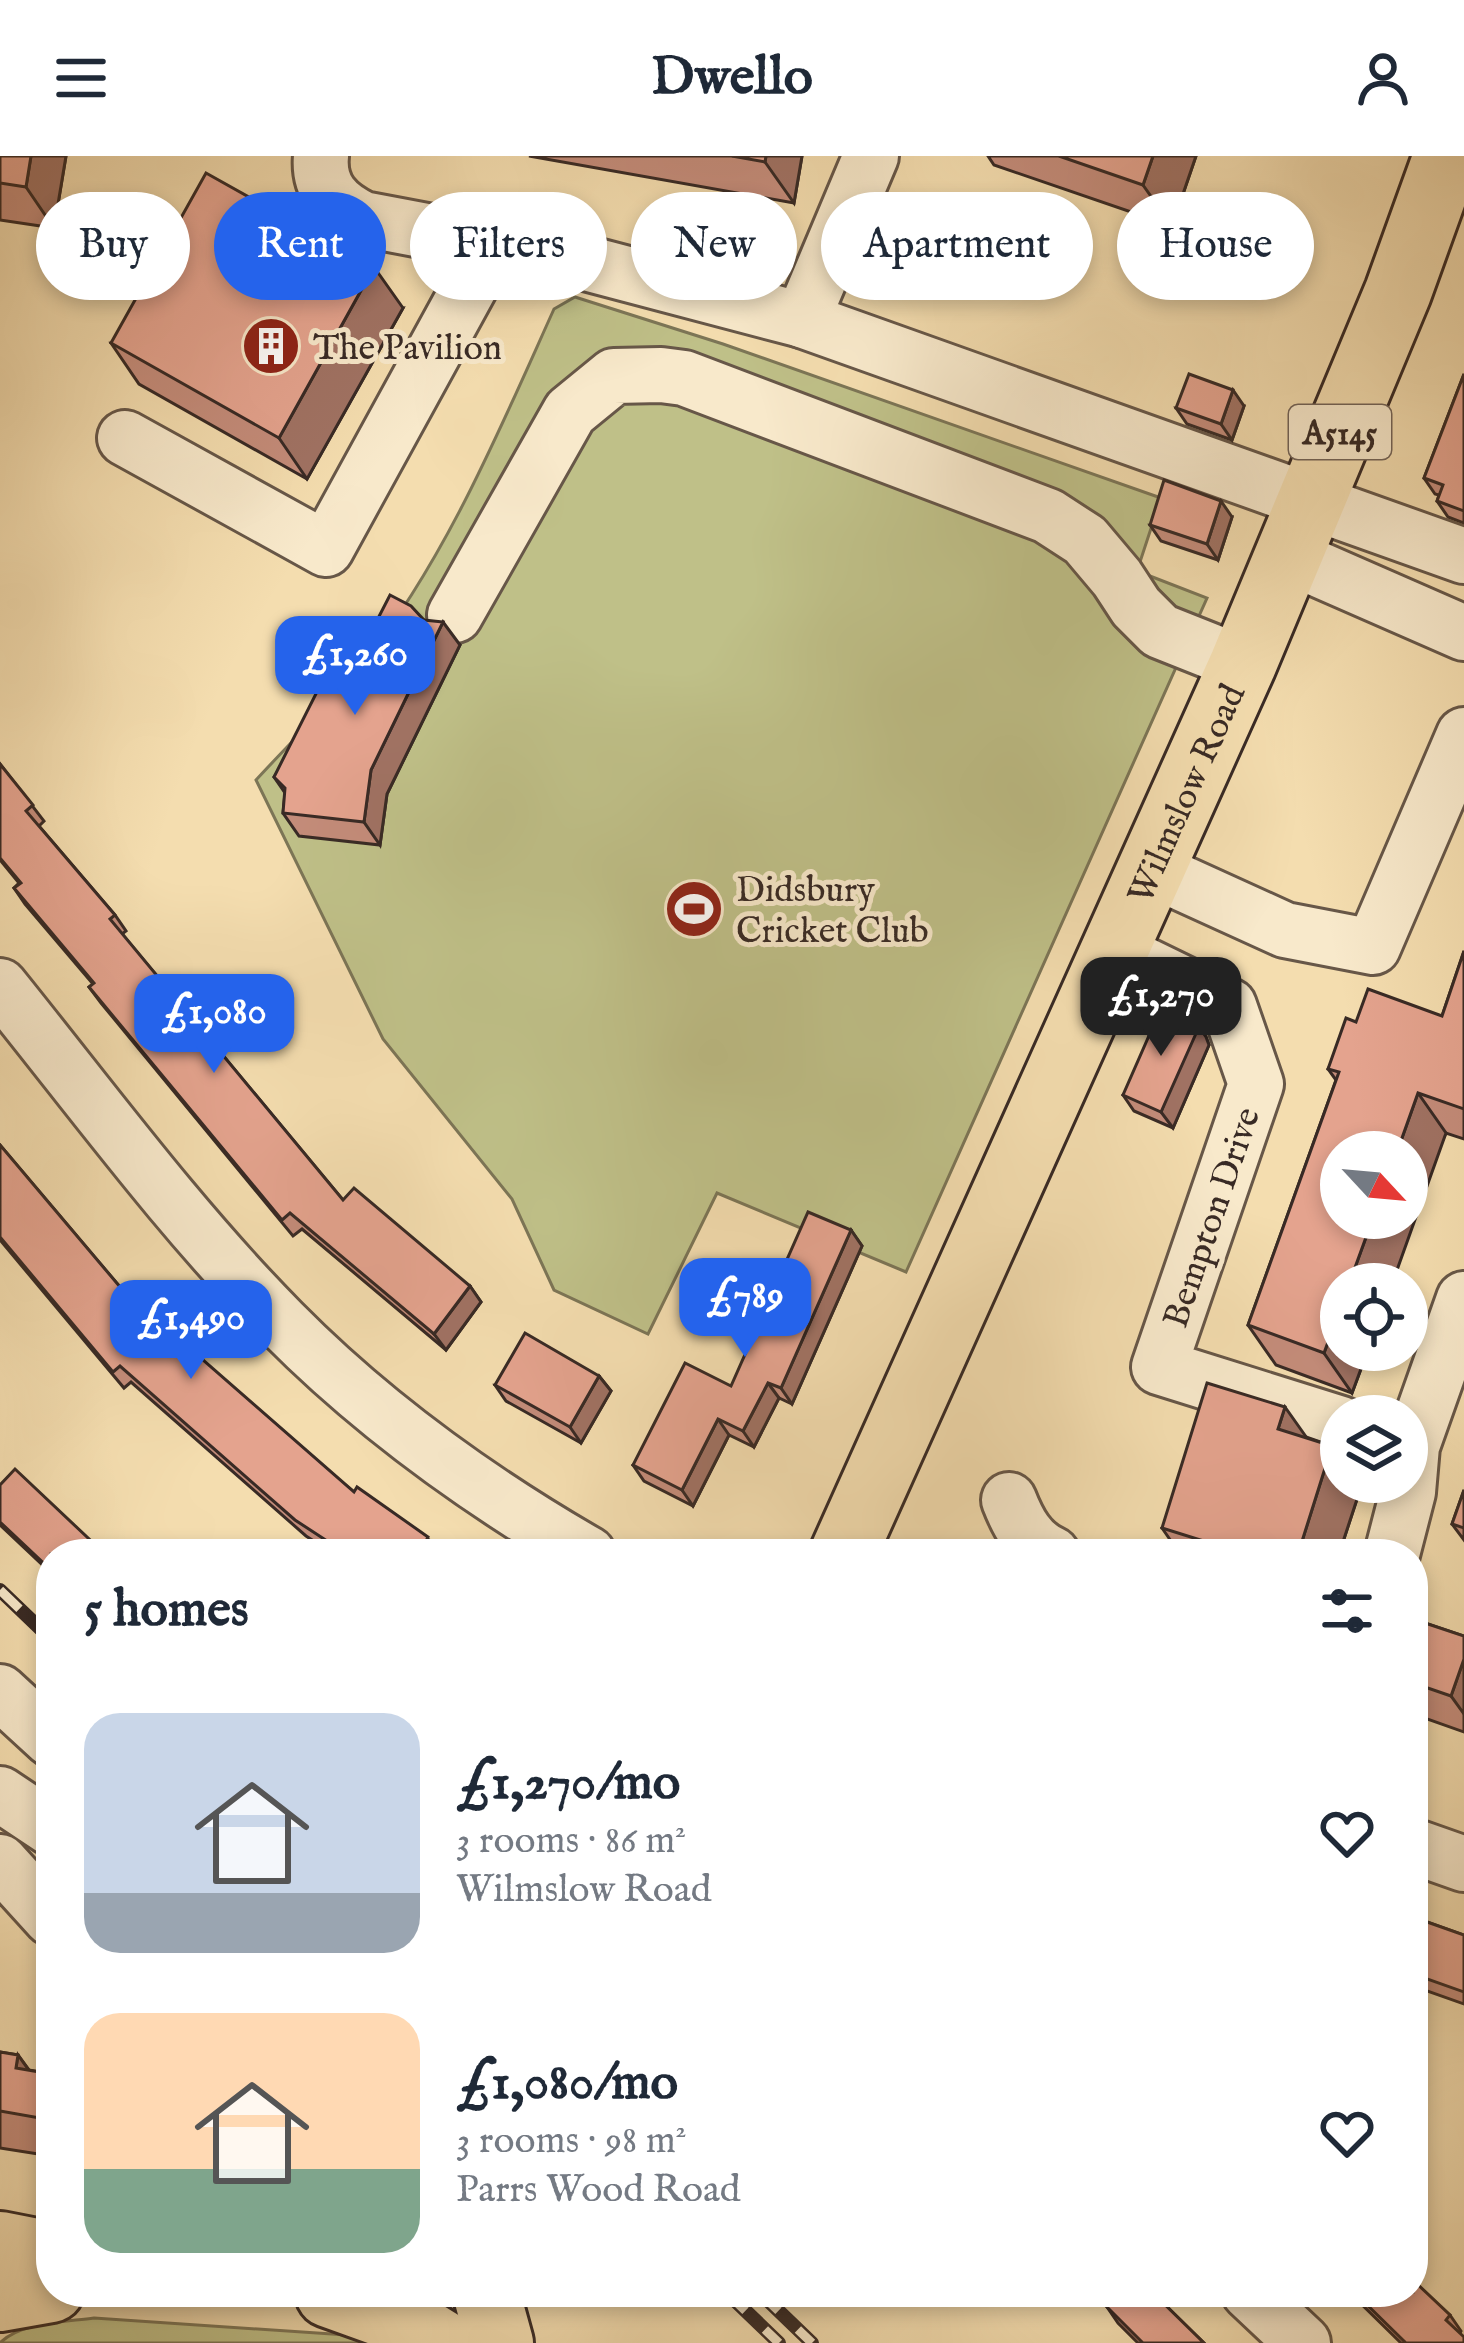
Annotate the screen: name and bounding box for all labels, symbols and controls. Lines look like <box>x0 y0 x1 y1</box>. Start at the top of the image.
text: Dwello <box>651 44 813 113</box>
icon: menu <box>48 45 114 111</box>
icon: person <box>1350 45 1416 111</box>
chip: Buy <box>36 192 190 300</box>
chip: Rent <box>214 192 386 300</box>
chip: Filters <box>410 192 607 300</box>
chip: New <box>631 192 797 300</box>
chip: Apartment <box>821 192 1093 300</box>
chip: House <box>1117 192 1314 300</box>
building icon: The Pavilion <box>240 315 302 377</box>
place label: The Pavilion <box>313 326 502 372</box>
road number: A5145 <box>1289 405 1391 459</box>
pin: £1,260 <box>257 616 453 718</box>
text: £1,260 <box>302 630 408 679</box>
street label: Wilmslow Road <box>1118 677 1257 912</box>
place label: Didsbury Cricket Club <box>736 868 929 955</box>
sports icon: Didsbury Cricket Club <box>663 878 725 940</box>
pin: £1,270 <box>1063 957 1259 1059</box>
text: £1,270 <box>1107 971 1215 1020</box>
pin: £1,080 <box>116 974 312 1076</box>
text: £1,080 <box>161 988 267 1037</box>
street label: Bempton Drive <box>1154 1102 1272 1334</box>
north arrow <box>1320 1131 1428 1239</box>
map controls <box>1320 1131 1428 1503</box>
pin: £789 <box>674 1258 816 1360</box>
button: locate <box>1320 1263 1428 1371</box>
text: £789 <box>706 1272 784 1321</box>
pin: £1,490 <box>93 1280 289 1382</box>
text: £1,490 <box>137 1294 245 1343</box>
button: layers <box>1320 1395 1428 1503</box>
icon: filters <box>1314 1578 1380 1644</box>
text: 5 homes <box>84 1579 249 1644</box>
text: £1,270/mo <box>456 1752 680 1817</box>
icon: home <box>180 1761 324 1905</box>
icon: heart <box>1314 1800 1380 1866</box>
text: 3 rooms · 86 m² <box>456 1817 686 1866</box>
text: Wilmslow Road <box>456 1866 711 1915</box>
text: £1,080/mo <box>456 2052 678 2117</box>
icon: home <box>180 2061 324 2205</box>
icon: heart <box>1314 2100 1380 2166</box>
text: 3 rooms · 98 m² <box>456 2117 687 2166</box>
text: Parrs Wood Road <box>456 2166 741 2215</box>

